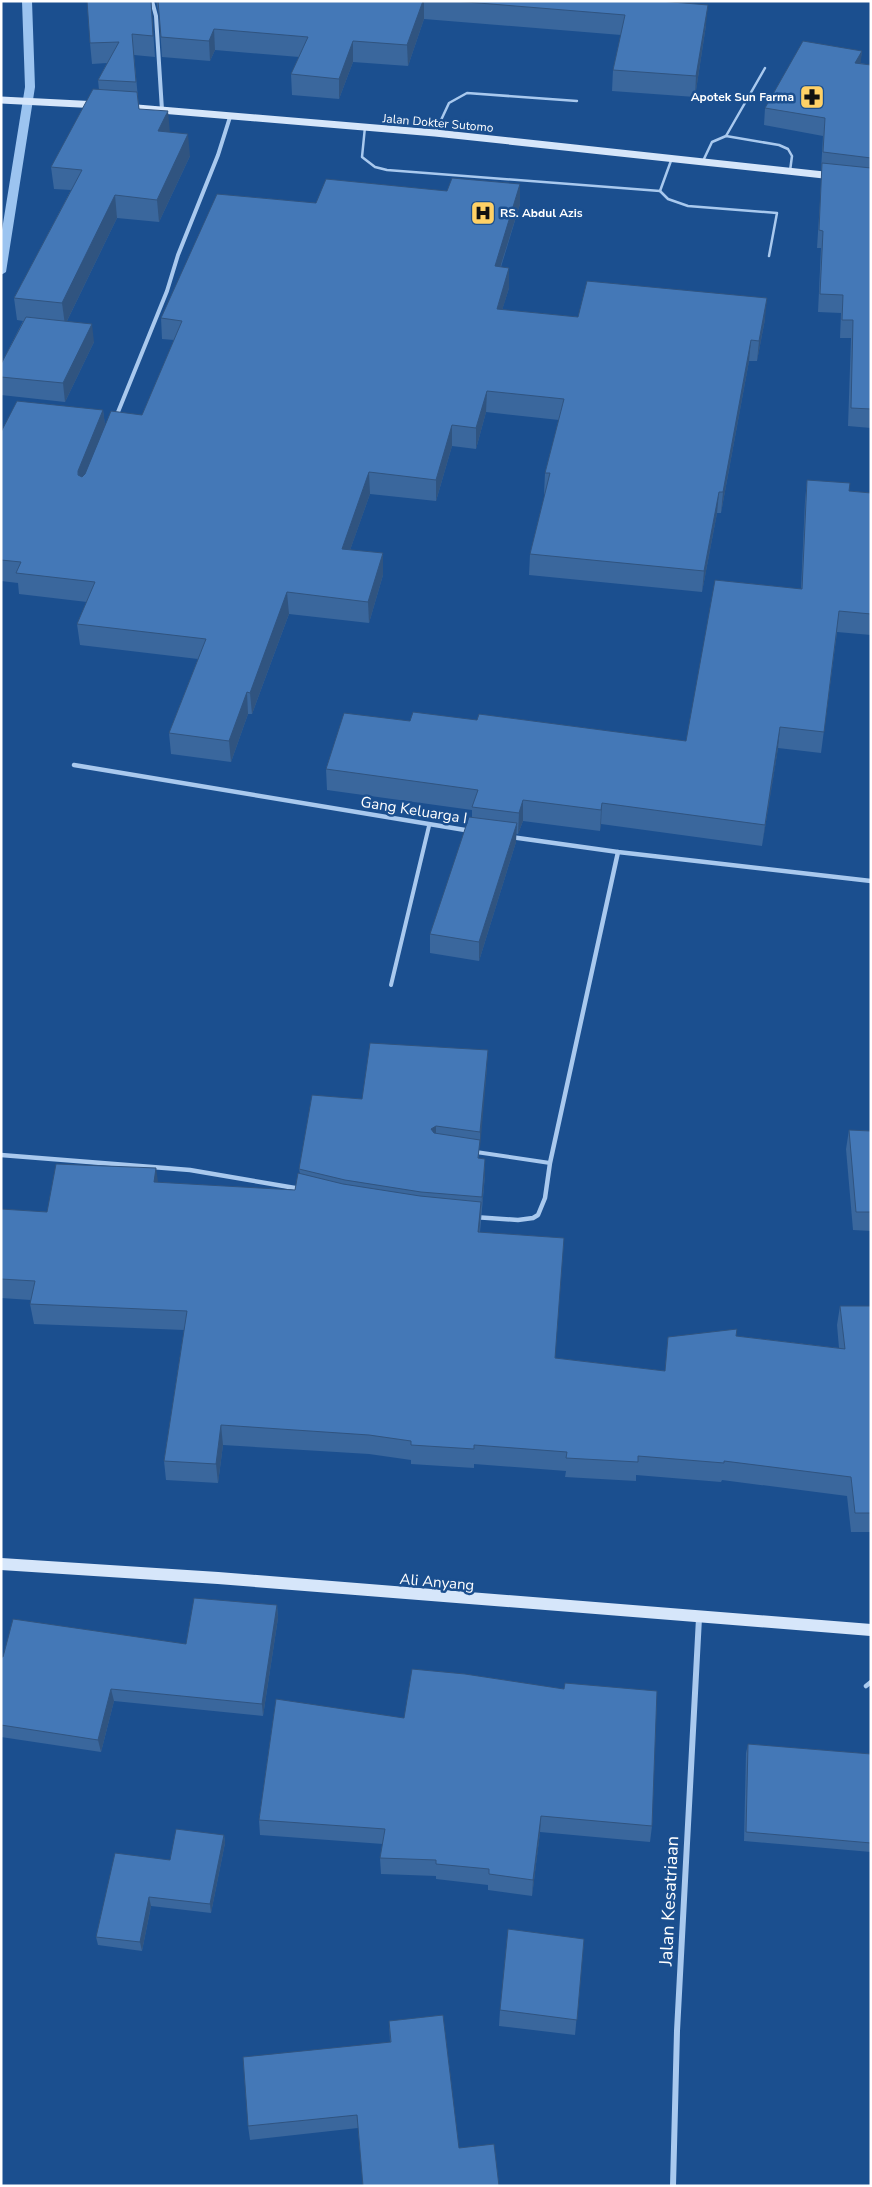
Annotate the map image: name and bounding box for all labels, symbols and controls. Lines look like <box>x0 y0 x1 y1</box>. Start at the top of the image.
pharmacy icon: Apotek Sun Farma <box>799 84 825 110</box>
place label: Apotek Sun Farma <box>691 89 794 105</box>
street label: Jalan Dokter Sutomo <box>381 110 494 136</box>
hospital icon: RS. Abdul Azis <box>470 200 496 226</box>
place label: RS. Abdul Azis <box>500 205 583 221</box>
street label: Gang Keluarga I <box>359 792 469 828</box>
street label: Ali Anyang <box>399 1569 475 1595</box>
street label: Jalan Kesatriaan <box>654 1835 684 1968</box>

